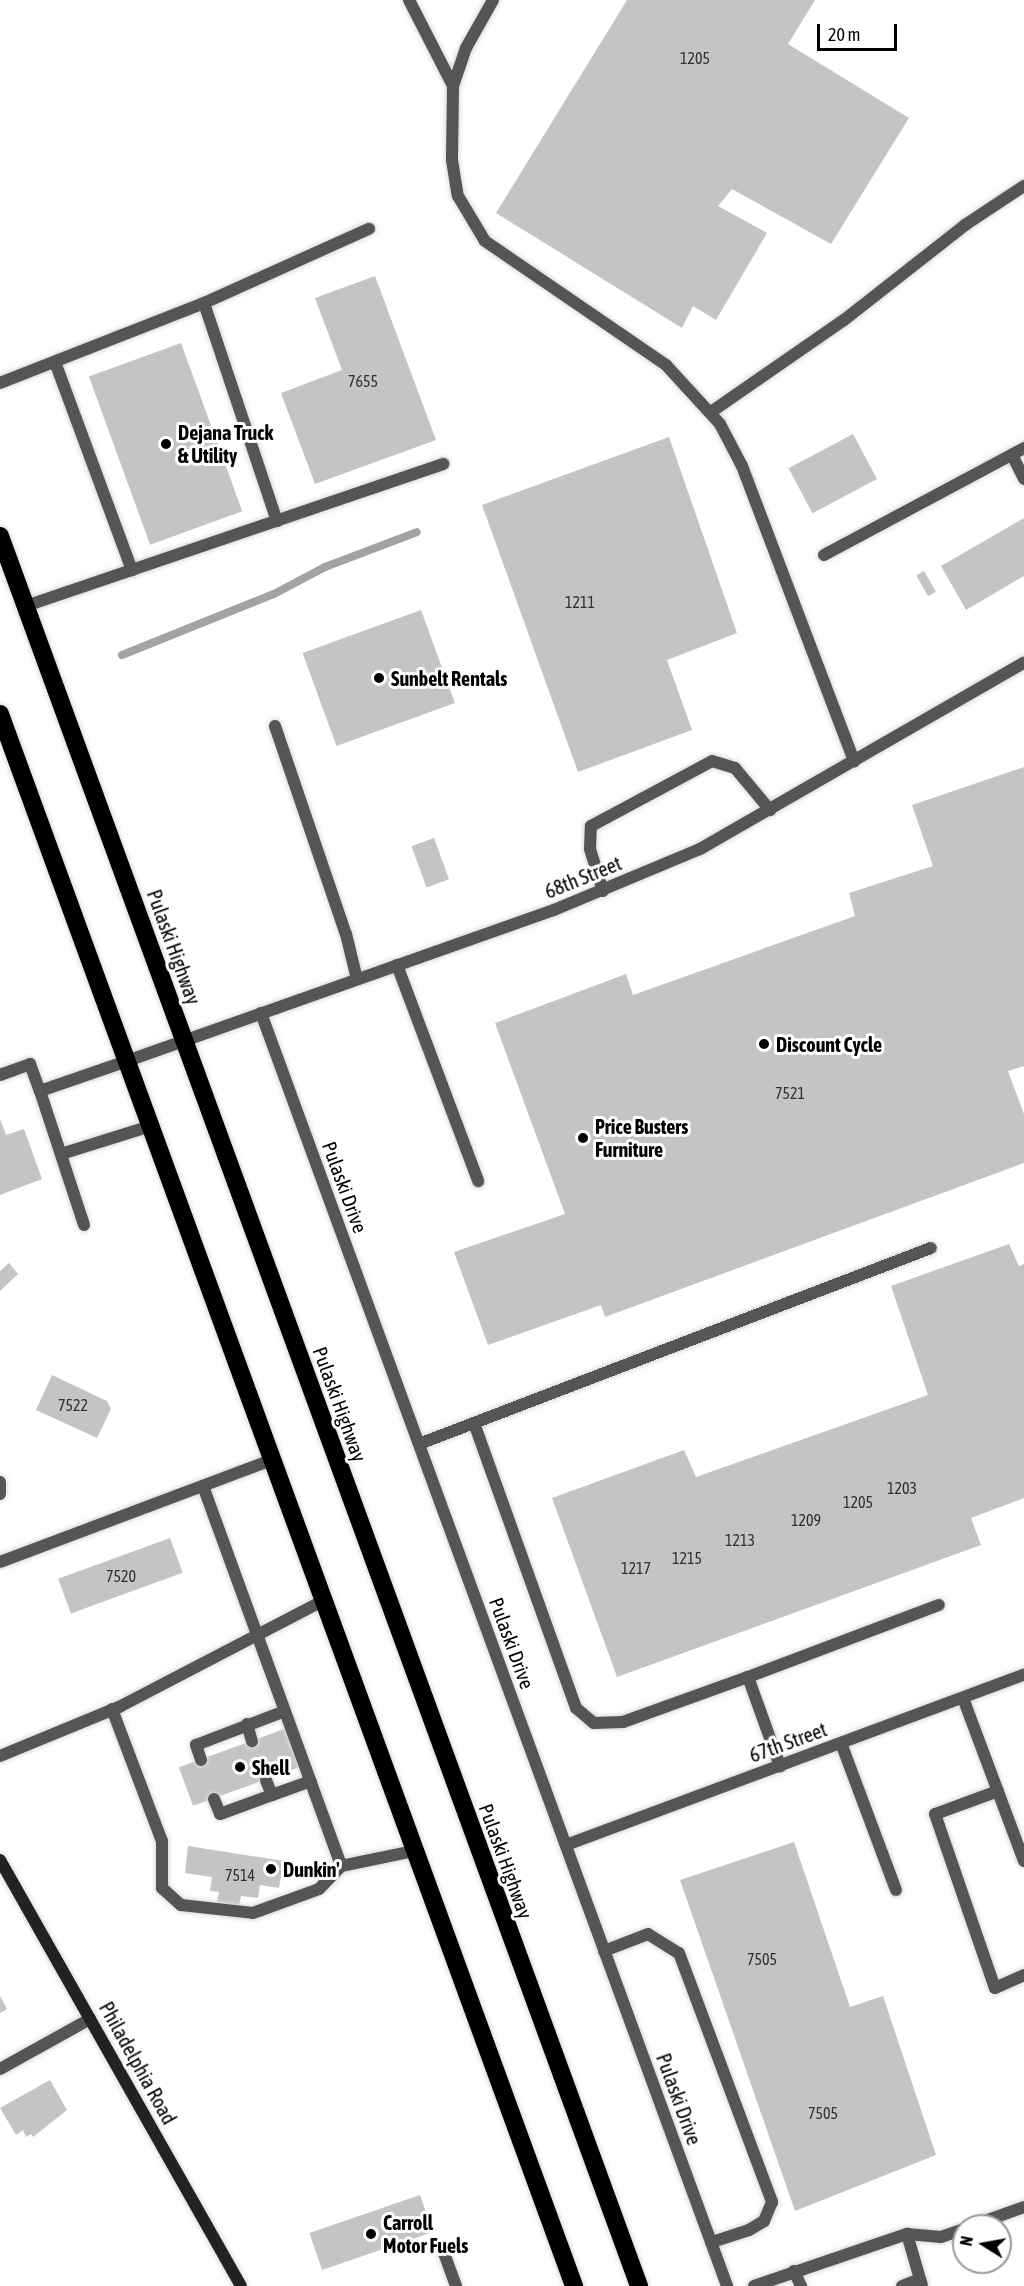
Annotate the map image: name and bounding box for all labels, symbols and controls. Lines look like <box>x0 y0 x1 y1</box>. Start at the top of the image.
scale bar <box>820 12 900 50</box>
text: 20 m <box>828 24 860 45</box>
house number: 1205 <box>680 48 710 68</box>
house number: 7655 <box>348 371 378 391</box>
place label: Dejana Truck & Utility <box>178 420 273 467</box>
marker: Dejana Truck & Utility <box>159 437 173 451</box>
house number: 1211 <box>565 592 595 612</box>
place label: Sunbelt Rentals <box>391 666 507 690</box>
marker: Sunbelt Rentals <box>372 671 386 685</box>
street label: 68th Street <box>541 851 625 903</box>
street label: Pulaski Highway <box>142 886 206 1008</box>
place label: Discount Cycle <box>776 1032 882 1056</box>
marker: Discount Cycle <box>757 1037 771 1051</box>
house number: 7521 <box>775 1083 805 1103</box>
place label: Price Busters Furniture <box>595 1114 688 1161</box>
marker: Price Busters Furniture <box>576 1131 590 1145</box>
street label: Pulaski Drive <box>317 1138 373 1236</box>
street label: Pulaski Highway <box>308 1343 372 1465</box>
house number: 7522 <box>58 1395 88 1415</box>
house number: 1203 <box>887 1478 917 1498</box>
house number: 1205 <box>843 1492 873 1512</box>
house number: 1209 <box>791 1510 821 1530</box>
house number: 1213 <box>725 1530 755 1550</box>
house number: 1215 <box>672 1548 702 1568</box>
house number: 1217 <box>621 1558 651 1578</box>
house number: 7520 <box>106 1566 136 1586</box>
street label: Pulaski Drive <box>484 1594 540 1692</box>
street label: 67th Street <box>746 1717 830 1767</box>
place label: Shell <box>252 1755 290 1779</box>
marker: Shell <box>233 1760 247 1774</box>
street label: Pulaski Highway <box>474 1800 538 1922</box>
place label: Dunkin' <box>283 1857 339 1881</box>
marker: Dunkin' <box>264 1862 278 1876</box>
house number: 7514 <box>225 1865 255 1885</box>
house number: 7505 <box>747 1949 777 1969</box>
street label: Philadelphia Road <box>94 1997 182 2129</box>
street label: Pulaski Drive <box>651 2050 707 2148</box>
house number: 7505 <box>808 2103 838 2123</box>
place label: Carroll Motor Fuels <box>383 2210 468 2257</box>
north arrow <box>952 2214 1012 2274</box>
marker: Carroll Motor Fuels <box>364 2227 378 2241</box>
text: N <box>957 2235 976 2247</box>

